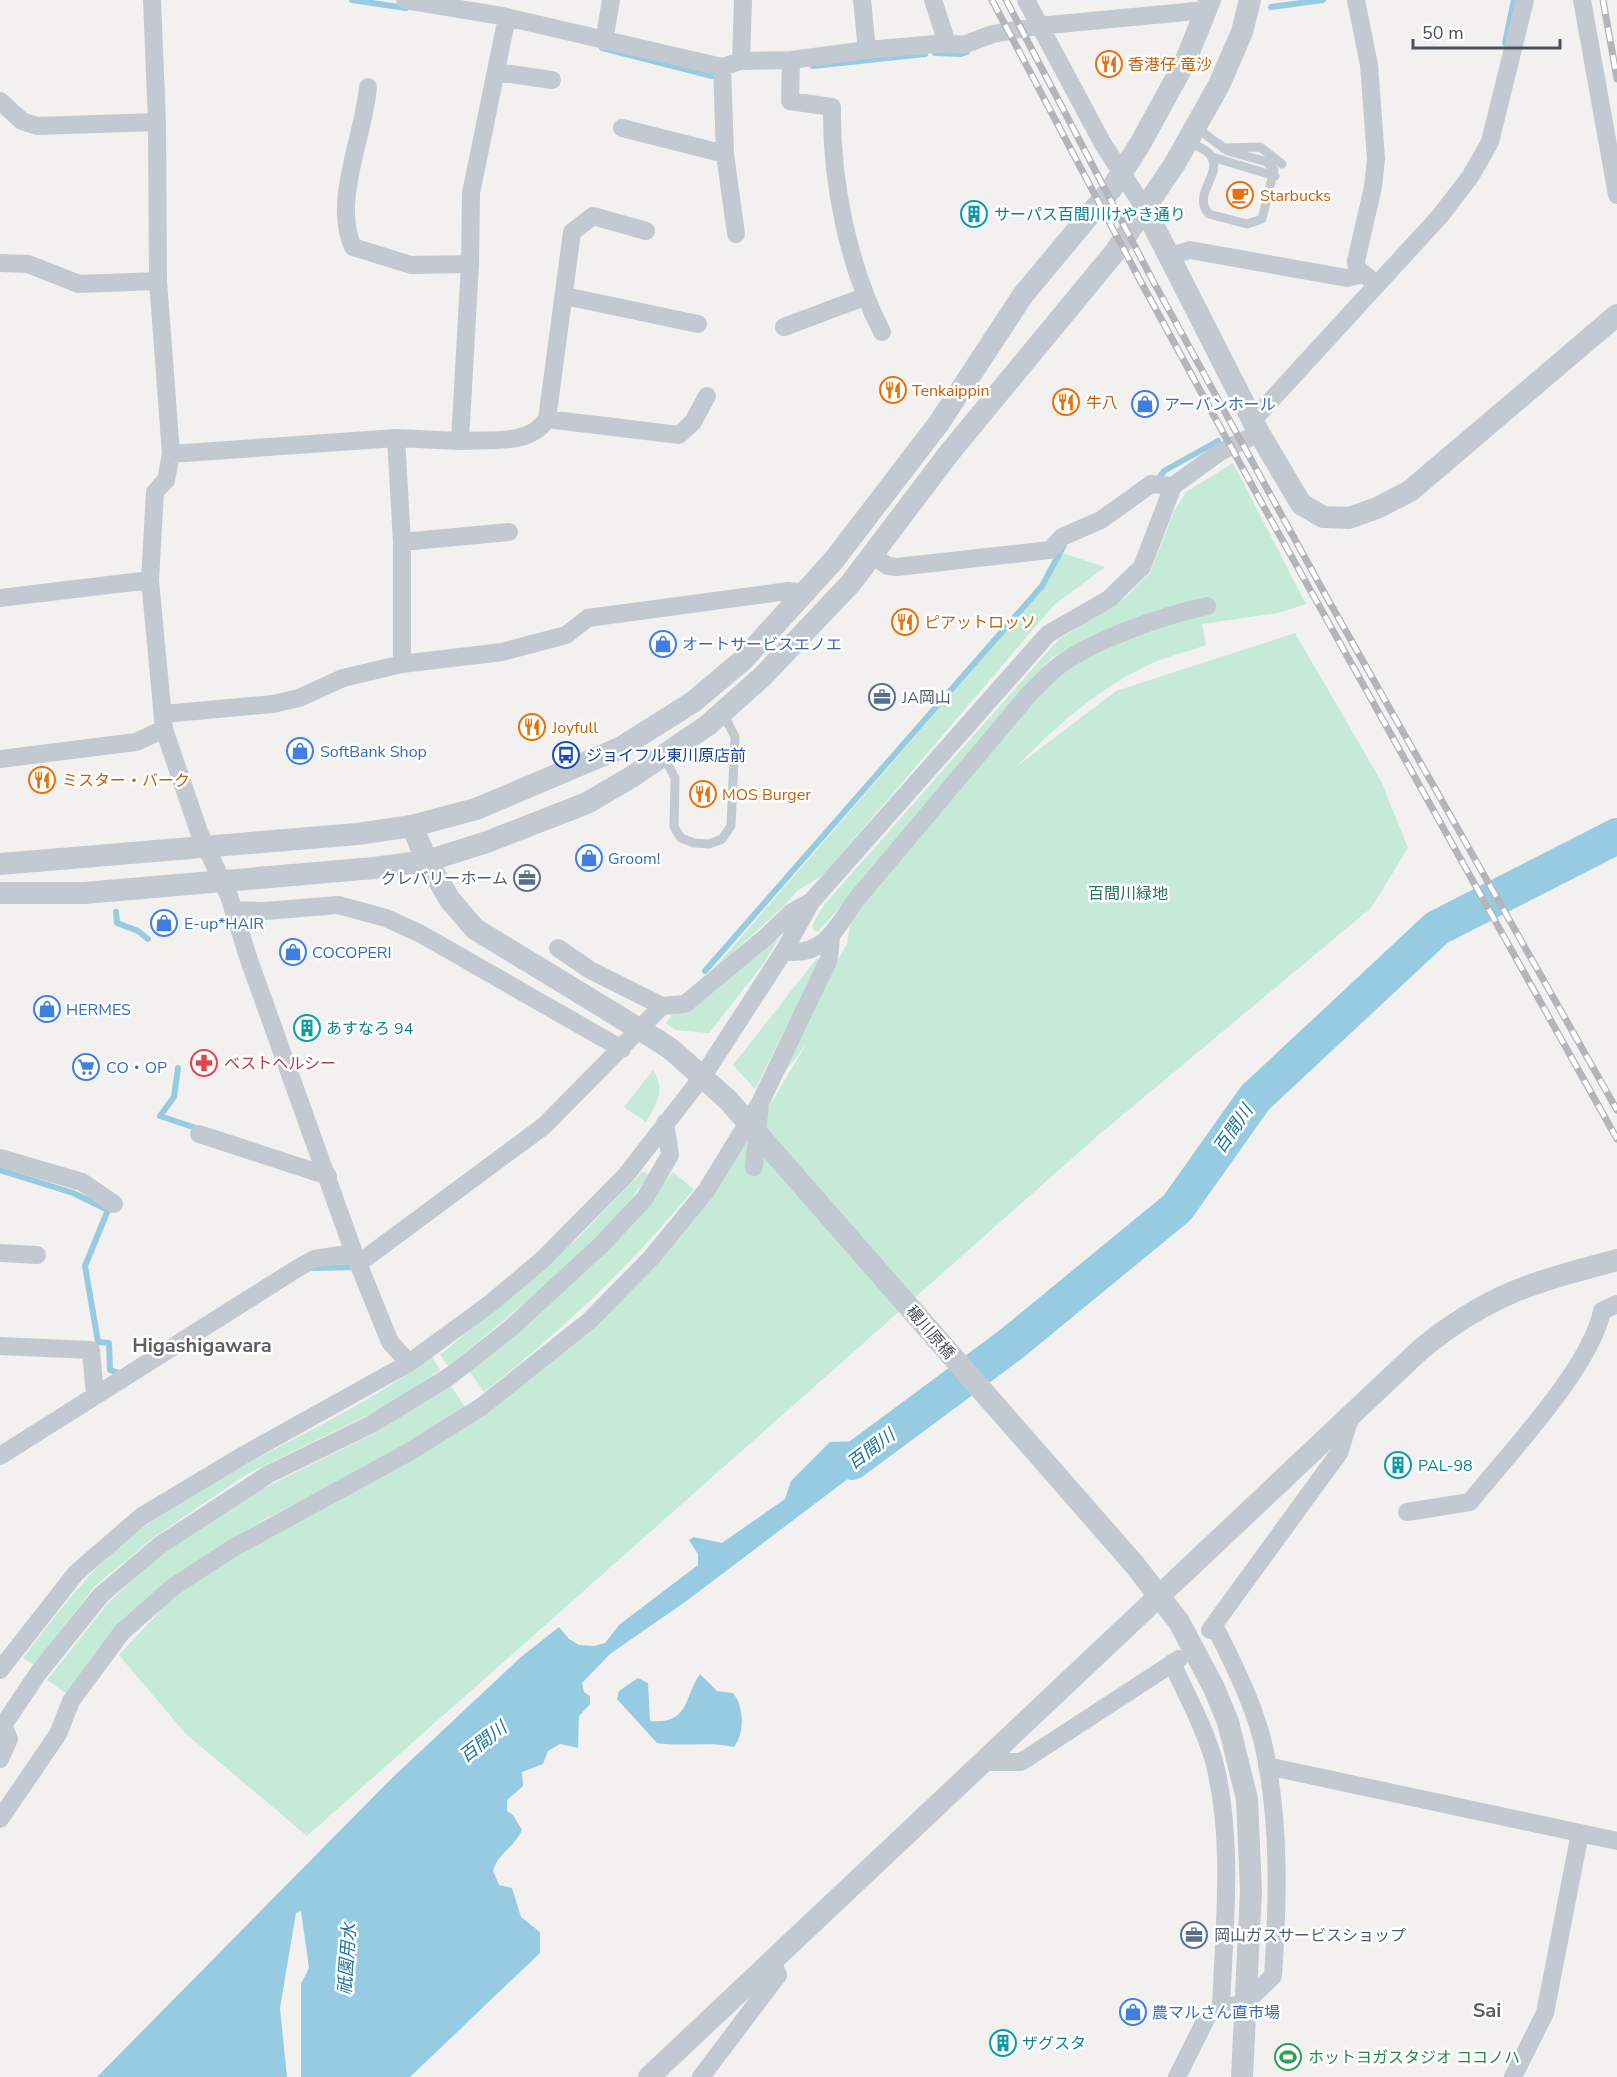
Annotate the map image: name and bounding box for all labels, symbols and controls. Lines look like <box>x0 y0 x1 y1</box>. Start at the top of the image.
scale bar <box>1413 12 1560 50</box>
text: 50 m <box>1422 21 1464 45</box>
restaurant icon: 香港仔 竜沙 <box>1094 49 1124 79</box>
place label: 香港仔 竜沙 <box>1128 54 1212 76</box>
cafe icon: Starbucks <box>1225 180 1255 210</box>
place label: Starbucks <box>1260 185 1331 207</box>
building icon: サーパス百間川けやき通り <box>959 199 989 229</box>
place label: サーパス百間川けやき通り <box>994 204 1186 226</box>
restaurant icon: Tenkaippin <box>878 375 908 405</box>
place label: Tenkaippin <box>912 380 990 402</box>
restaurant icon: 牛八 <box>1051 387 1081 417</box>
shop icon: アーバンホール <box>1130 389 1160 419</box>
place label: 牛八 <box>1086 392 1118 414</box>
place label: アーバンホール <box>1164 394 1276 416</box>
restaurant icon: ピアットロッソ <box>890 607 920 637</box>
place label: ピアットロッソ <box>924 612 1036 634</box>
shop icon: オートサービスエノエ <box>648 629 678 659</box>
place label: オートサービスエノエ <box>682 634 842 656</box>
office icon: JA岡山 <box>867 682 897 712</box>
place label: JA岡山 <box>901 687 951 709</box>
restaurant icon: Joyfull <box>517 712 547 742</box>
place label: Joyfull <box>551 717 598 739</box>
shop icon: SoftBank Shop <box>285 736 315 766</box>
bus stop icon: ジョイフル東川原店前 <box>551 740 581 770</box>
place label: SoftBank Shop <box>320 741 427 763</box>
place label: ジョイフル東川原店前 <box>586 745 746 767</box>
restaurant icon: ミスター・バーク <box>27 765 57 795</box>
place label: ミスター・バーク <box>62 770 190 792</box>
restaurant icon: MOS Burger <box>688 779 718 809</box>
place label: MOS Burger <box>722 784 811 806</box>
shop icon: Groom! <box>574 843 604 873</box>
place label: Groom! <box>608 848 660 870</box>
office icon: クレバリーホーム <box>512 863 542 893</box>
place label: クレバリーホーム <box>380 868 508 890</box>
park label: 百間川緑地 <box>1088 883 1168 905</box>
shop icon: E-up*HAIR <box>149 908 179 938</box>
place label: E-up*HAIR <box>184 913 264 935</box>
shop icon: COCOPERI <box>278 937 308 967</box>
place label: COCOPERI <box>312 942 392 964</box>
shop icon: HERMES <box>32 994 62 1024</box>
place label: HERMES <box>66 999 131 1021</box>
building icon: あすなろ 94 <box>292 1013 322 1043</box>
place label: あすなろ 94 <box>326 1018 414 1040</box>
pharmacy icon: ベストヘルシー <box>189 1048 219 1078</box>
supermarket icon: CO・OP <box>71 1052 101 1082</box>
place label: ベストヘルシー <box>224 1053 336 1075</box>
place label: CO・OP <box>106 1057 167 1079</box>
water label: 百間川 <box>1208 1098 1259 1158</box>
street label: 穝川原橋 <box>901 1301 960 1364</box>
district label: Higashigawara <box>132 1332 272 1359</box>
water label: 百間川 <box>842 1422 901 1475</box>
building icon: PAL-98 <box>1383 1450 1413 1480</box>
place label: PAL-98 <box>1418 1455 1473 1477</box>
water label: 百間川 <box>454 1715 513 1768</box>
water label: 祇園用水 <box>333 1920 362 1996</box>
office icon: 岡山ガスサービスショップ <box>1179 1920 1209 1950</box>
place label: 岡山ガスサービスショップ <box>1214 1925 1406 1947</box>
shop icon: 農マルさん直市場 <box>1118 1997 1148 2027</box>
district label: Sai <box>1473 1997 1501 2024</box>
place label: 農マルさん直市場 <box>1152 2002 1280 2024</box>
building icon: ザグスタ <box>988 2028 1018 2058</box>
place label: ザグスタ <box>1022 2033 1086 2055</box>
sports icon: ホットヨガスタジオ ココノハ <box>1273 2042 1303 2072</box>
place label: ホットヨガスタジオ ココノハ <box>1308 2047 1520 2069</box>

